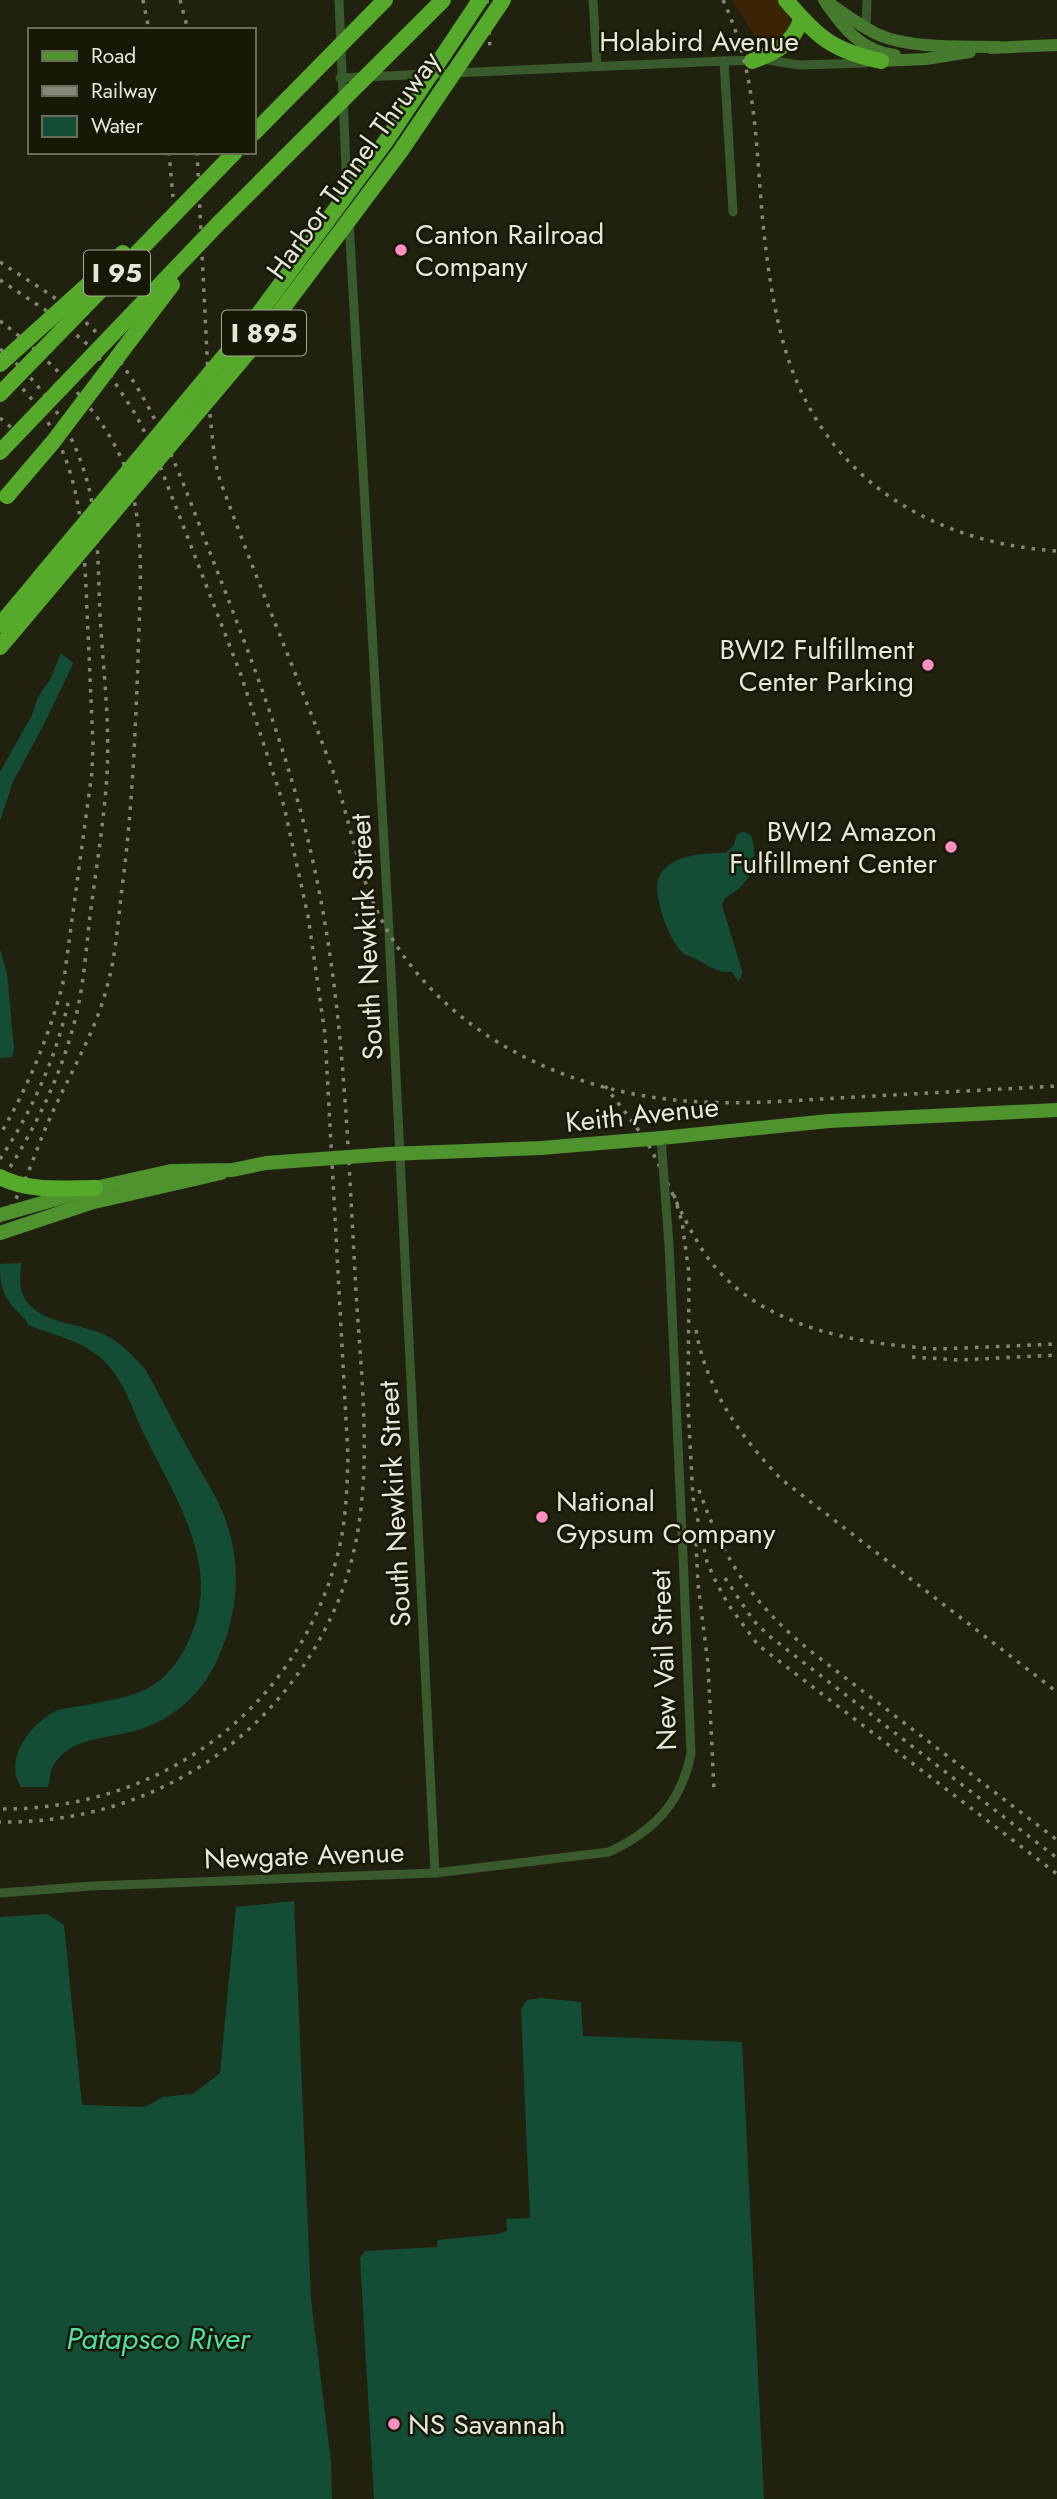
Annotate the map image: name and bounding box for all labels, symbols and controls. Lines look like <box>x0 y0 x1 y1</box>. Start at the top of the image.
street label: Holabird Avenue <box>599 21 799 62</box>
legend <box>28 28 256 154</box>
text: Road <box>91 41 136 71</box>
street label: Harbor Tunnel Thruway <box>257 42 451 288</box>
text: Railway <box>91 76 157 106</box>
text: Water <box>91 111 144 141</box>
place label: Canton Railroad Company <box>415 214 604 287</box>
marker: Canton Railroad Company <box>393 242 409 258</box>
road number: I 95 <box>84 250 150 296</box>
road number: I 895 <box>222 310 306 356</box>
place label: BWI2 Fulfillment Center Parking <box>719 629 914 702</box>
marker: BWI2 Fulfillment Center Parking <box>920 657 936 673</box>
place label: BWI2 Amazon Fulfillment Center <box>729 811 937 884</box>
street label: South Newkirk Street <box>340 812 393 1061</box>
marker: BWI2 Amazon Fulfillment Center <box>943 839 959 855</box>
street label: Keith Avenue <box>563 1086 721 1143</box>
street label: South Newkirk Street <box>368 1379 421 1628</box>
place label: National Gypsum Company <box>556 1481 776 1554</box>
marker: National Gypsum Company <box>534 1509 550 1525</box>
street label: New Vail Street <box>640 1568 687 1751</box>
street label: Newgate Avenue <box>203 1832 405 1879</box>
water label: Patapsco River <box>66 2317 252 2360</box>
place label: NS Savannah <box>408 2404 565 2445</box>
marker: NS Savannah <box>386 2416 402 2432</box>

